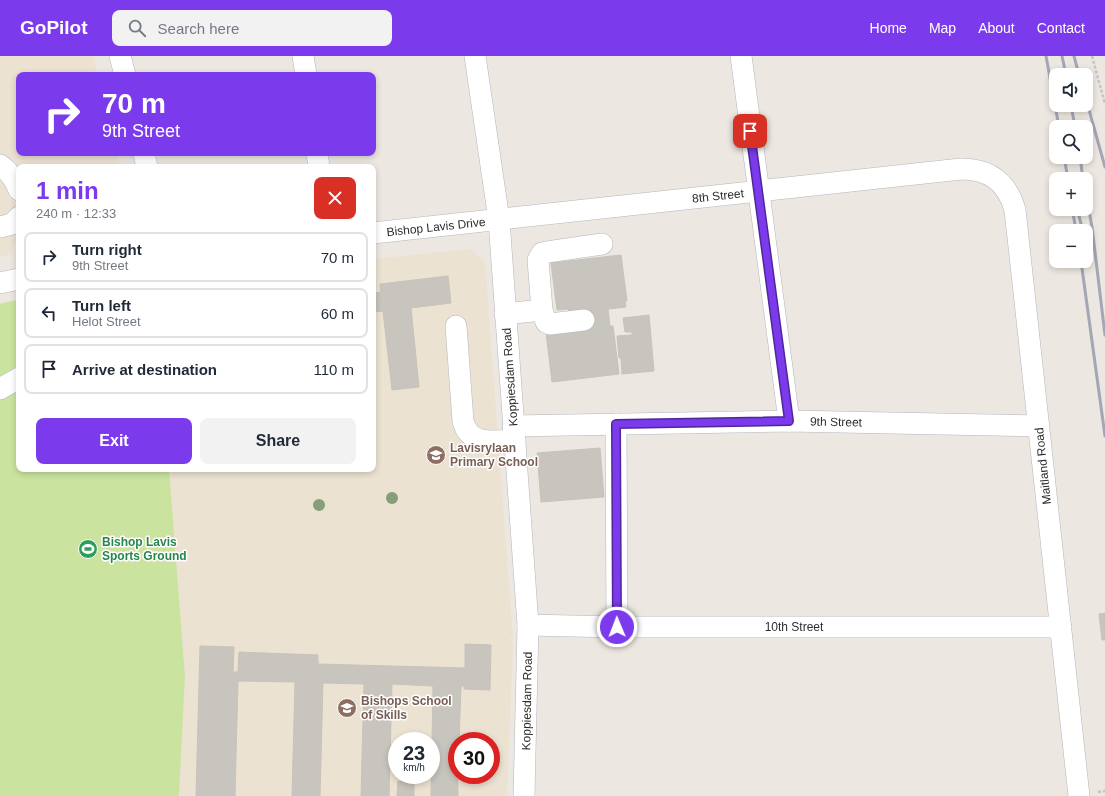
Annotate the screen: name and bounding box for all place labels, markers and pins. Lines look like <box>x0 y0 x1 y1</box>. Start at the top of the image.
pin <box>733 114 767 148</box>
place label: Lavisrylaan Primary School <box>450 441 538 469</box>
school or university icon: Lavisrylaan Primary School <box>425 444 447 466</box>
place label: Bishop Lavis Sports Ground <box>102 535 187 563</box>
sports icon: Bishop Lavis Sports Ground <box>77 538 99 560</box>
place label: Bishops School of Skills <box>361 694 452 722</box>
school or university icon: Bishops School of Skills <box>336 697 358 719</box>

